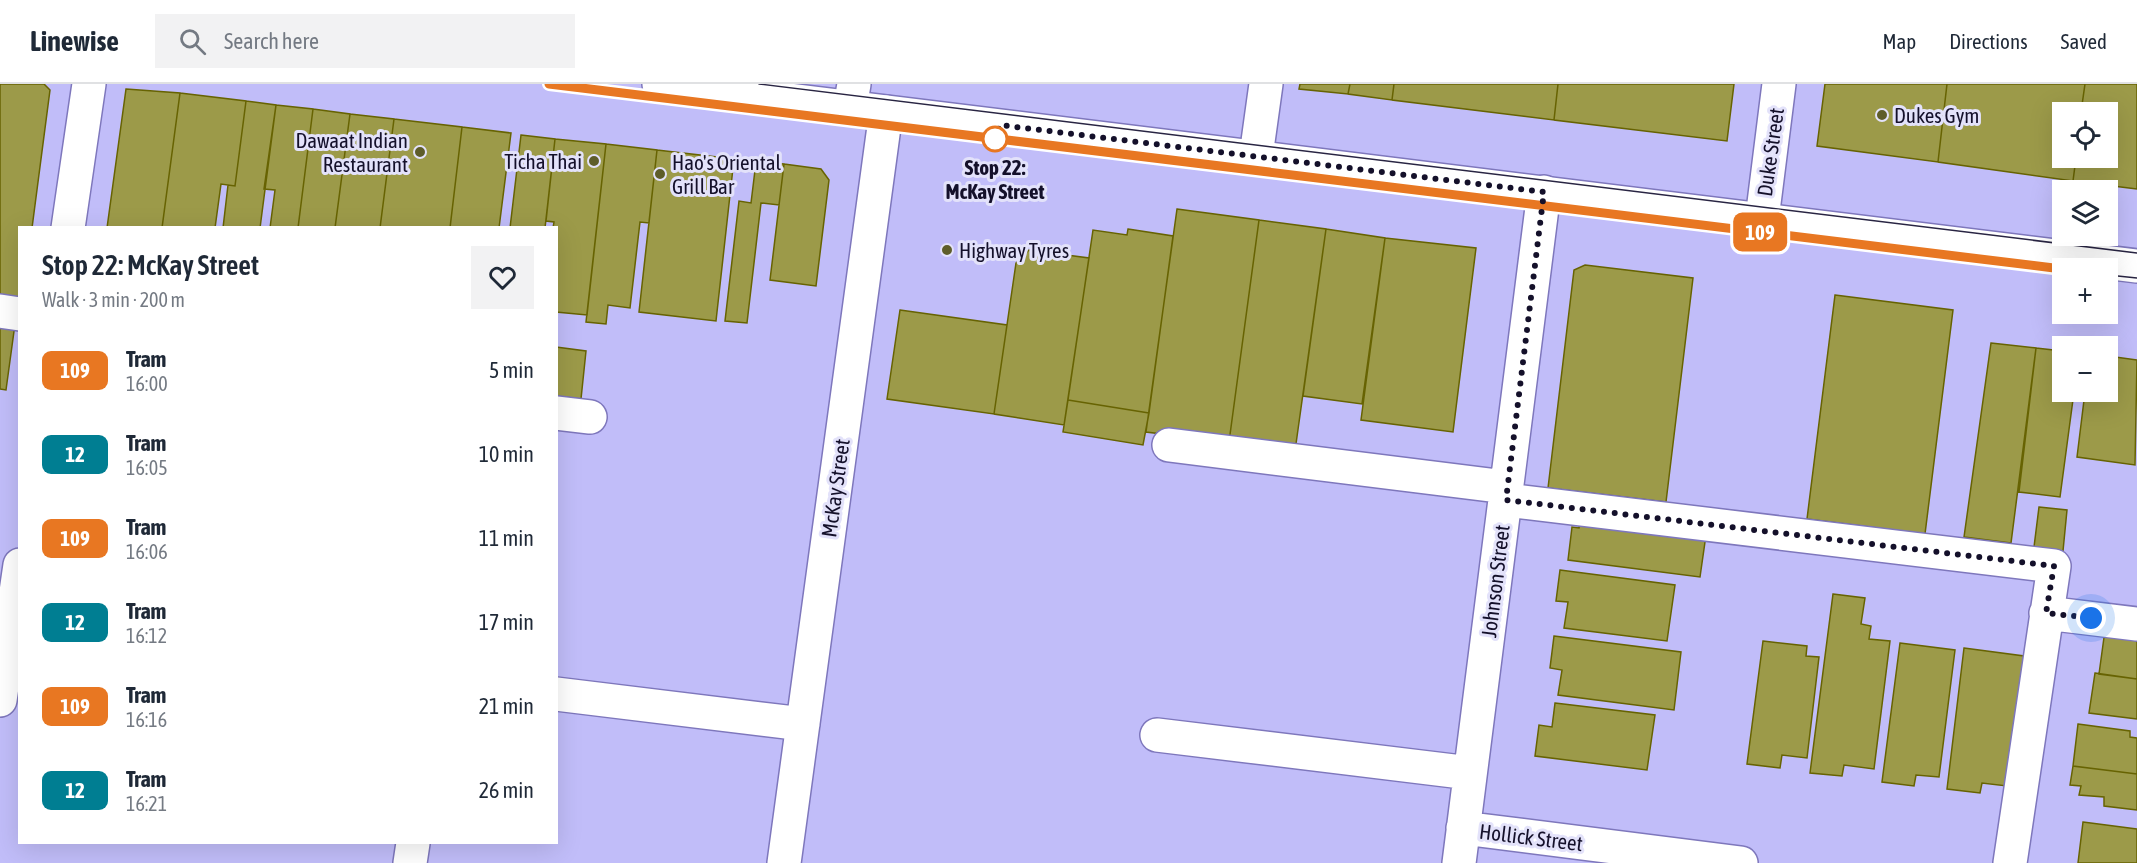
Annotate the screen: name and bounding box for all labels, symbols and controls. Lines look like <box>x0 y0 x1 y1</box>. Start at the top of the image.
search box <box>155 14 575 68</box>
text: Linewise <box>30 25 119 57</box>
icon: search <box>176 25 209 58</box>
text: Search here <box>224 28 319 54</box>
text: Map <box>1882 29 1916 53</box>
text: Directions <box>1949 29 2028 53</box>
text: Saved <box>2061 29 2107 53</box>
map controls <box>2052 102 2118 402</box>
button: locate <box>2052 102 2118 168</box>
place label: Dukes Gym <box>1894 103 1979 127</box>
street label: Duke Street <box>1752 106 1788 198</box>
marker: Dukes Gym <box>1875 108 1889 122</box>
marker: Stop 22: McKay Street <box>982 126 1008 152</box>
place label: Dawaat Indian Restaurant <box>295 128 408 176</box>
marker: Dawaat Indian Restaurant <box>413 145 427 159</box>
place label: Ticha Thai <box>504 149 582 173</box>
place label: Hao's Oriental Grill Bar <box>672 150 782 198</box>
marker: Ticha Thai <box>587 154 601 168</box>
place label: Stop 22: McKay Street <box>945 155 1045 203</box>
marker: Hao's Oriental Grill Bar <box>653 167 667 181</box>
button: layers <box>2052 180 2118 246</box>
line badge: 109 <box>1726 212 1794 252</box>
text: 109 <box>1745 220 1775 244</box>
place label: Highway Tyres <box>959 238 1069 262</box>
marker: Highway Tyres <box>940 243 954 257</box>
button: heart <box>471 246 534 309</box>
text: Stop 22: McKay Street <box>42 249 259 281</box>
button: + <box>2052 258 2118 324</box>
text: Walk · 3 min · 200 m <box>42 288 185 311</box>
button: − <box>2052 336 2118 402</box>
text: Tram <box>126 346 166 372</box>
text: 5 min <box>489 357 534 383</box>
text: 109 <box>60 358 90 382</box>
text: 16:00 <box>126 372 168 395</box>
text: Tram <box>126 430 166 456</box>
street label: McKay Street <box>816 437 854 539</box>
text: 10 min <box>479 441 534 467</box>
text: 12 <box>65 442 85 466</box>
text: 16:05 <box>126 456 168 479</box>
text: Tram <box>126 514 166 540</box>
street label: Johnson Street <box>1476 523 1514 639</box>
text: 11 min <box>479 525 534 551</box>
text: 109 <box>60 526 90 550</box>
text: 16:06 <box>126 540 168 563</box>
text: Tram <box>126 598 166 624</box>
your location <box>2076 603 2106 633</box>
text: 17 min <box>479 609 534 635</box>
text: 12 <box>65 610 85 634</box>
text: 16:12 <box>126 624 167 647</box>
text: Tram <box>126 682 166 708</box>
text: 21 min <box>479 693 534 719</box>
text: 109 <box>60 694 90 718</box>
text: 16:16 <box>126 708 167 731</box>
text: Tram <box>126 766 166 792</box>
text: 26 min <box>479 777 534 803</box>
text: 12 <box>65 778 85 802</box>
text: 16:21 <box>126 792 167 815</box>
street label: Hollick Street <box>1478 819 1584 855</box>

